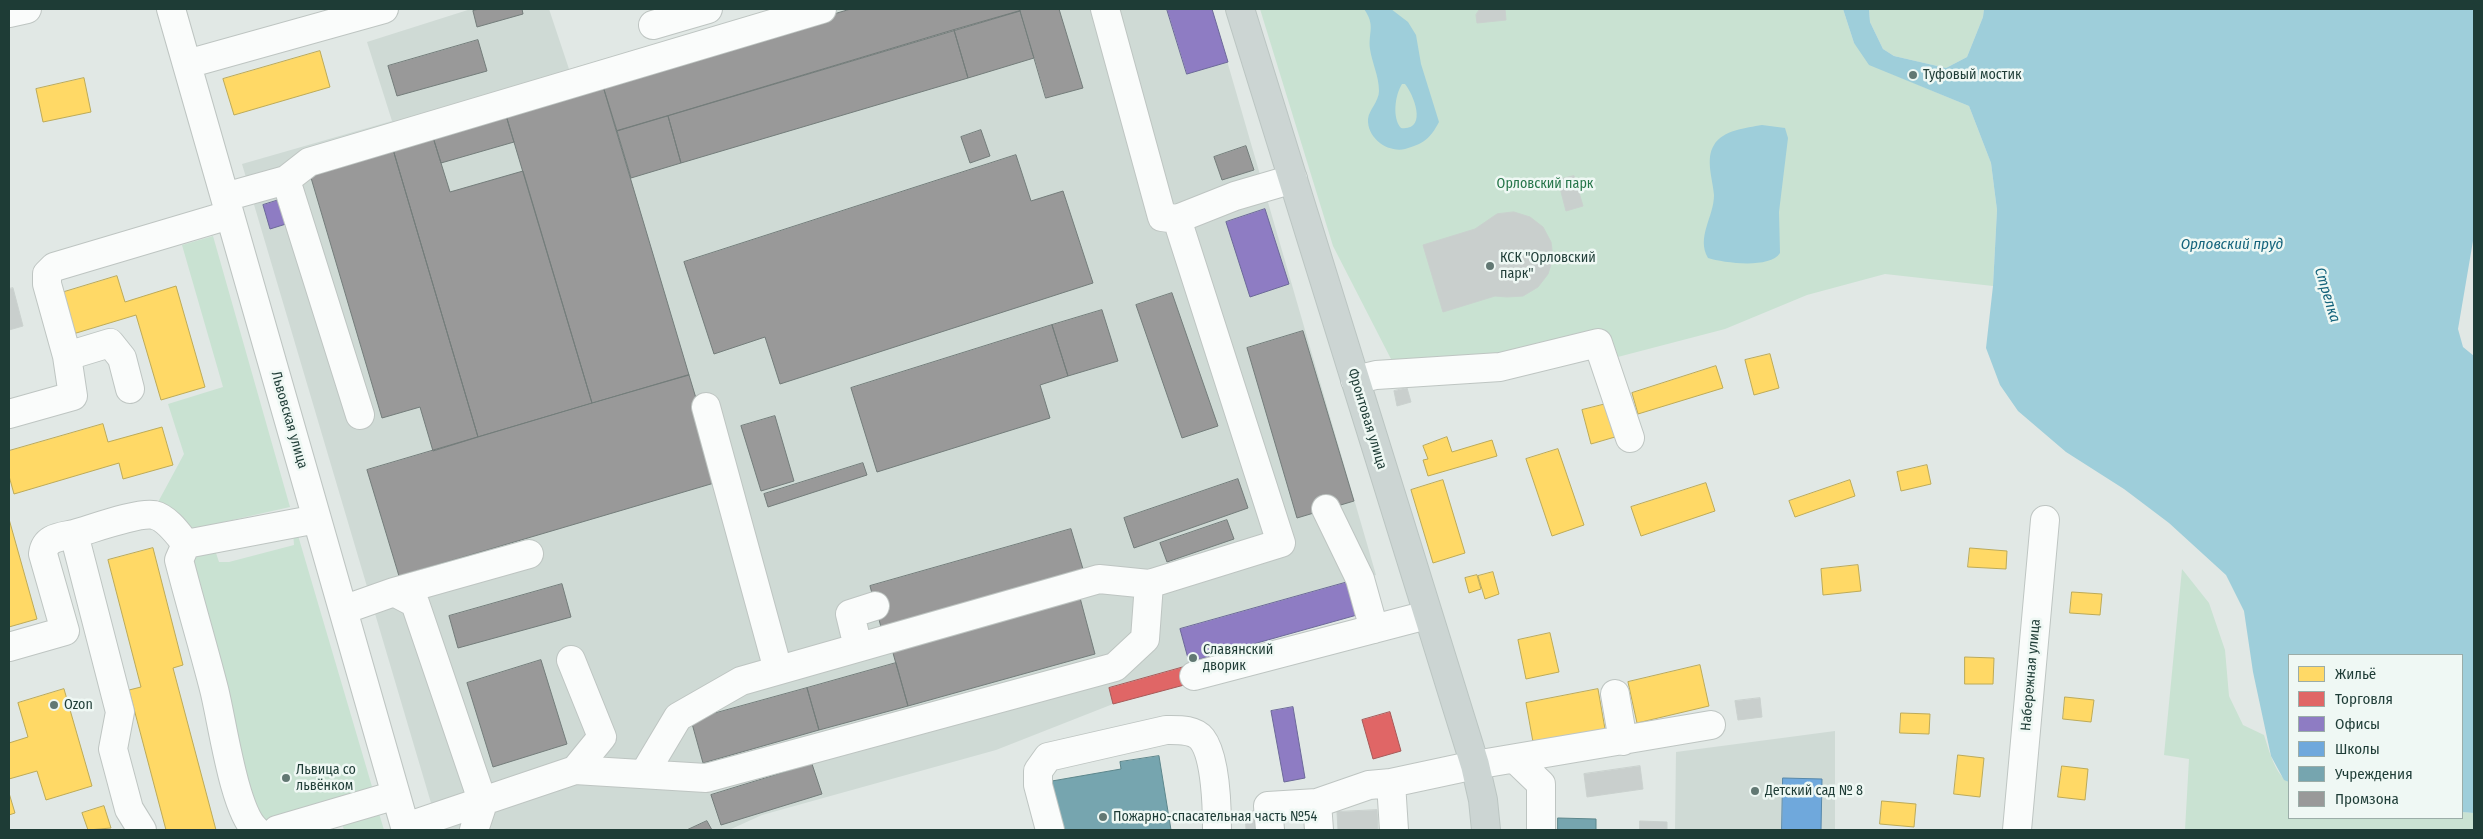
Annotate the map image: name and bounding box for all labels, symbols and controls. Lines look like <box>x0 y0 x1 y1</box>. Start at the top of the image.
place label: Туфовый мостик <box>1923 67 2022 83</box>
marker: Туфовый мостик <box>1907 69 1919 81</box>
park label: Орловский парк <box>1497 176 1593 192</box>
water label: Орловский пруд <box>2181 236 2283 254</box>
place label: КСК "Орловский парк" <box>1500 250 1596 282</box>
marker: КСК "Орловский парк" <box>1484 260 1496 272</box>
water label: Стрелка <box>2310 265 2344 325</box>
street label: Фронтовая улица <box>1344 367 1390 471</box>
street label: Львовская улица <box>267 369 311 471</box>
street label: Набережная улица <box>2018 618 2044 732</box>
place label: Славянский дворик <box>1203 642 1273 674</box>
marker: Славянский дворик <box>1187 652 1199 664</box>
legend <box>2288 654 2463 819</box>
text: Жильё <box>2335 665 2376 683</box>
text: Торговля <box>2335 690 2393 708</box>
place label: Ozon <box>64 697 93 713</box>
marker: Ozon <box>48 699 60 711</box>
text: Офисы <box>2335 715 2380 733</box>
text: Школы <box>2335 740 2380 758</box>
place label: Львица со львёнком <box>296 762 356 794</box>
text: Учреждения <box>2335 765 2413 783</box>
marker: Львица со львёнком <box>280 772 292 784</box>
place label: Детский сад № 8 <box>1765 783 1863 799</box>
marker: Детский сад № 8 <box>1749 785 1761 797</box>
text: Промзона <box>2335 790 2399 808</box>
place label: Пожарно-спасательная часть №54 <box>1113 809 1317 825</box>
marker: Пожарно-спасательная часть №54 <box>1097 811 1109 823</box>

